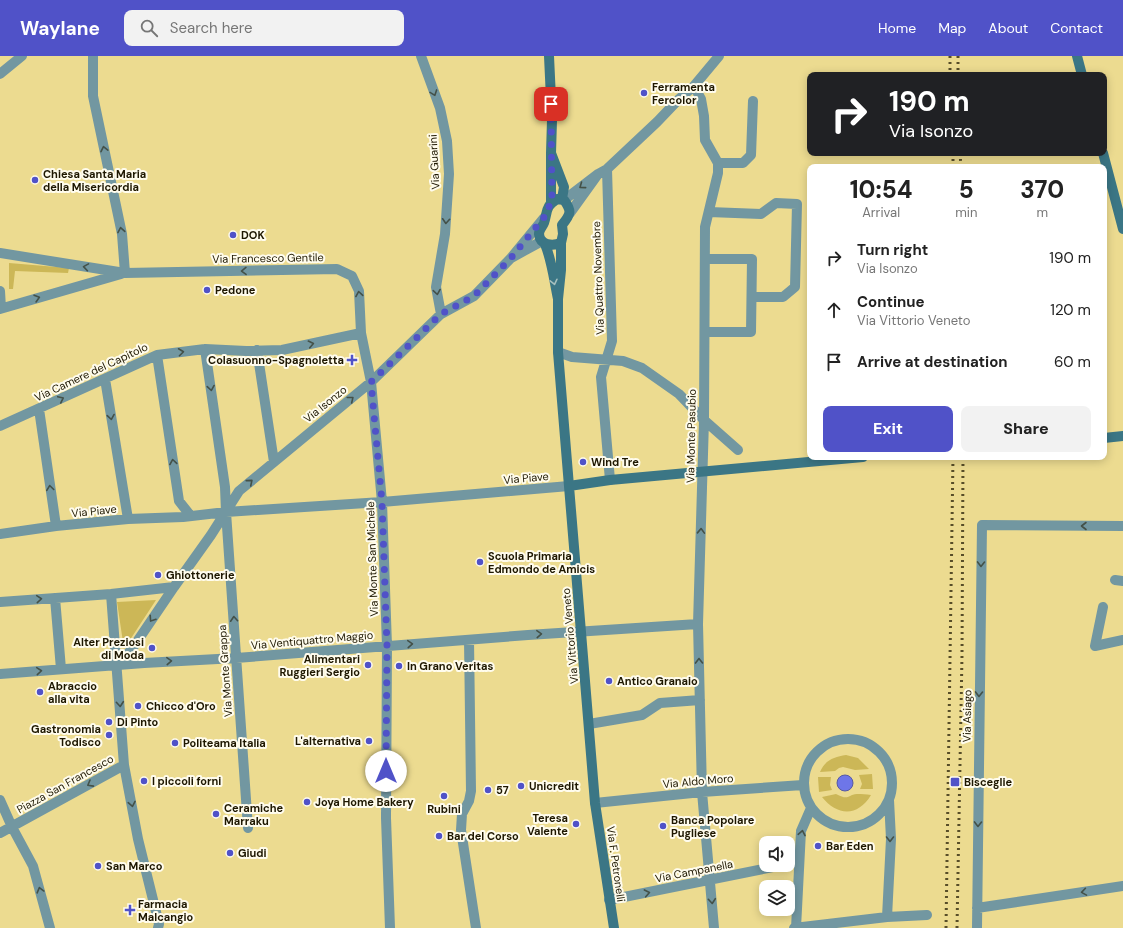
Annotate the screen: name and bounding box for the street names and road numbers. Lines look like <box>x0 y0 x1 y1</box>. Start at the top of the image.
street label: Via Guarini <box>426 134 442 190</box>
street label: Via Quattro Novembre <box>589 221 607 335</box>
street label: Via Francesco Gentile <box>212 250 324 266</box>
street label: Via Camere del Capitolo <box>32 340 150 404</box>
street label: Via Isonzo <box>301 382 349 426</box>
street label: Via Monte Pasubio <box>683 389 699 483</box>
street label: Via Piave <box>503 469 549 487</box>
street label: Via Monte San Michele <box>363 501 381 617</box>
street label: Via Piave <box>71 502 117 520</box>
street label: Via Vittorio Veneto <box>559 588 581 684</box>
street label: Via Monte Grappa <box>215 624 235 718</box>
street label: Via Ventiquattro Maggio <box>250 628 374 652</box>
street label: Via Asiago <box>960 689 974 743</box>
street label: Piazza San Francesco <box>14 752 116 816</box>
street label: Via Aldo Moro <box>662 771 734 791</box>
street label: Via F. Petronelli <box>604 825 628 903</box>
street label: Via Campanella <box>654 857 734 885</box>

